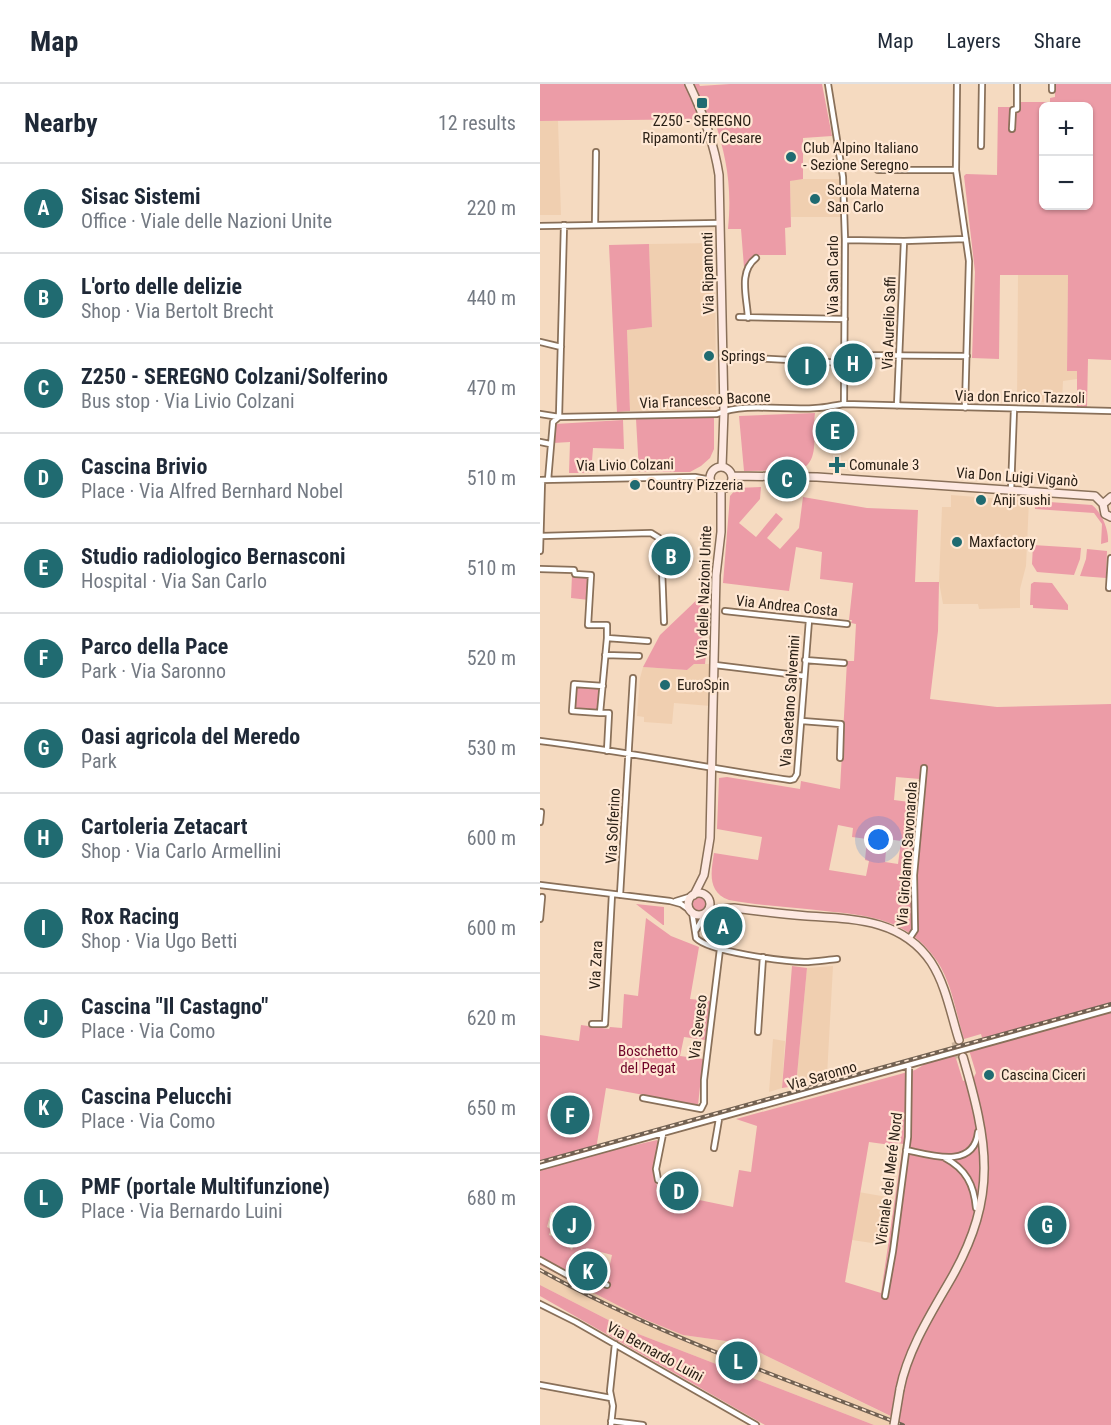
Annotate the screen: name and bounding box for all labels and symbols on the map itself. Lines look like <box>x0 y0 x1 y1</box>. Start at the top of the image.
marker: Z250 - SEREGNO Ripamonti/fr Cesare <box>695 96 709 110</box>
place label: Z250 - SEREGNO Ripamonti/fr Cesare <box>642 112 762 147</box>
place label: Club Alpino Italiano - Sezione Seregno <box>803 139 918 174</box>
marker: Club Alpino Italiano - Sezione Seregno <box>784 150 798 164</box>
place label: Scuola Materna San Carlo <box>827 181 920 216</box>
marker: Scuola Materna San Carlo <box>808 192 822 206</box>
street label: Via Ripamonti <box>698 232 718 314</box>
street label: Via San Carlo <box>824 235 842 315</box>
street label: Via Aurelio Saffi <box>878 276 900 370</box>
pin: H <box>834 340 872 386</box>
pin: I <box>788 344 826 388</box>
place label: Springs <box>721 347 766 365</box>
marker: Springs <box>702 349 716 363</box>
street label: Via don Enrico Tazzoli <box>955 387 1085 407</box>
street label: Via Francesco Bacone <box>639 388 771 412</box>
pin: E <box>816 408 854 454</box>
street label: Via Livio Colzani <box>576 455 674 475</box>
pin: C <box>768 456 806 502</box>
place label: Comunale 3 <box>849 456 919 474</box>
marker: Comunale 3 <box>830 458 844 472</box>
street label: Via Don Luigi Viganò <box>955 464 1079 490</box>
place label: Country Pizzeria <box>647 476 743 494</box>
marker: Country Pizzeria <box>628 478 642 492</box>
place label: Anji sushi <box>993 491 1051 509</box>
marker: Anji sushi <box>974 493 988 507</box>
street label: Via delle Nazioni Unite <box>693 525 715 659</box>
place label: Maxfactory <box>969 533 1036 551</box>
pin: B <box>652 534 690 578</box>
marker: Maxfactory <box>950 535 964 549</box>
street label: Via Andrea Costa <box>735 592 839 620</box>
street label: Via Gaetano Salvemini <box>776 634 804 768</box>
place label: EuroSpin <box>677 676 729 694</box>
marker: EuroSpin <box>658 678 672 692</box>
street label: Via Girolamo Savonarola <box>893 781 921 927</box>
street label: Via Solferino <box>602 788 624 864</box>
your location <box>864 825 893 854</box>
pin: A <box>704 904 742 948</box>
street label: Via Zara <box>586 940 606 990</box>
street label: Via Seveso <box>685 994 711 1060</box>
park label: Boschetto del Pegat <box>618 1042 678 1077</box>
street label: Via Saronno <box>785 1057 859 1095</box>
place label: Cascina Ciceri <box>1001 1066 1086 1084</box>
marker: Cascina Ciceri <box>982 1068 996 1082</box>
pin: F <box>550 1092 590 1138</box>
street label: Vicinale del Meré Nord <box>872 1111 906 1247</box>
pin: D <box>660 1168 698 1214</box>
pin: J <box>552 1202 591 1248</box>
pin: G <box>1028 1202 1066 1248</box>
pin: K <box>568 1248 608 1294</box>
street label: Via Bernardo Luini <box>604 1318 706 1386</box>
pin: L <box>718 1338 758 1384</box>

